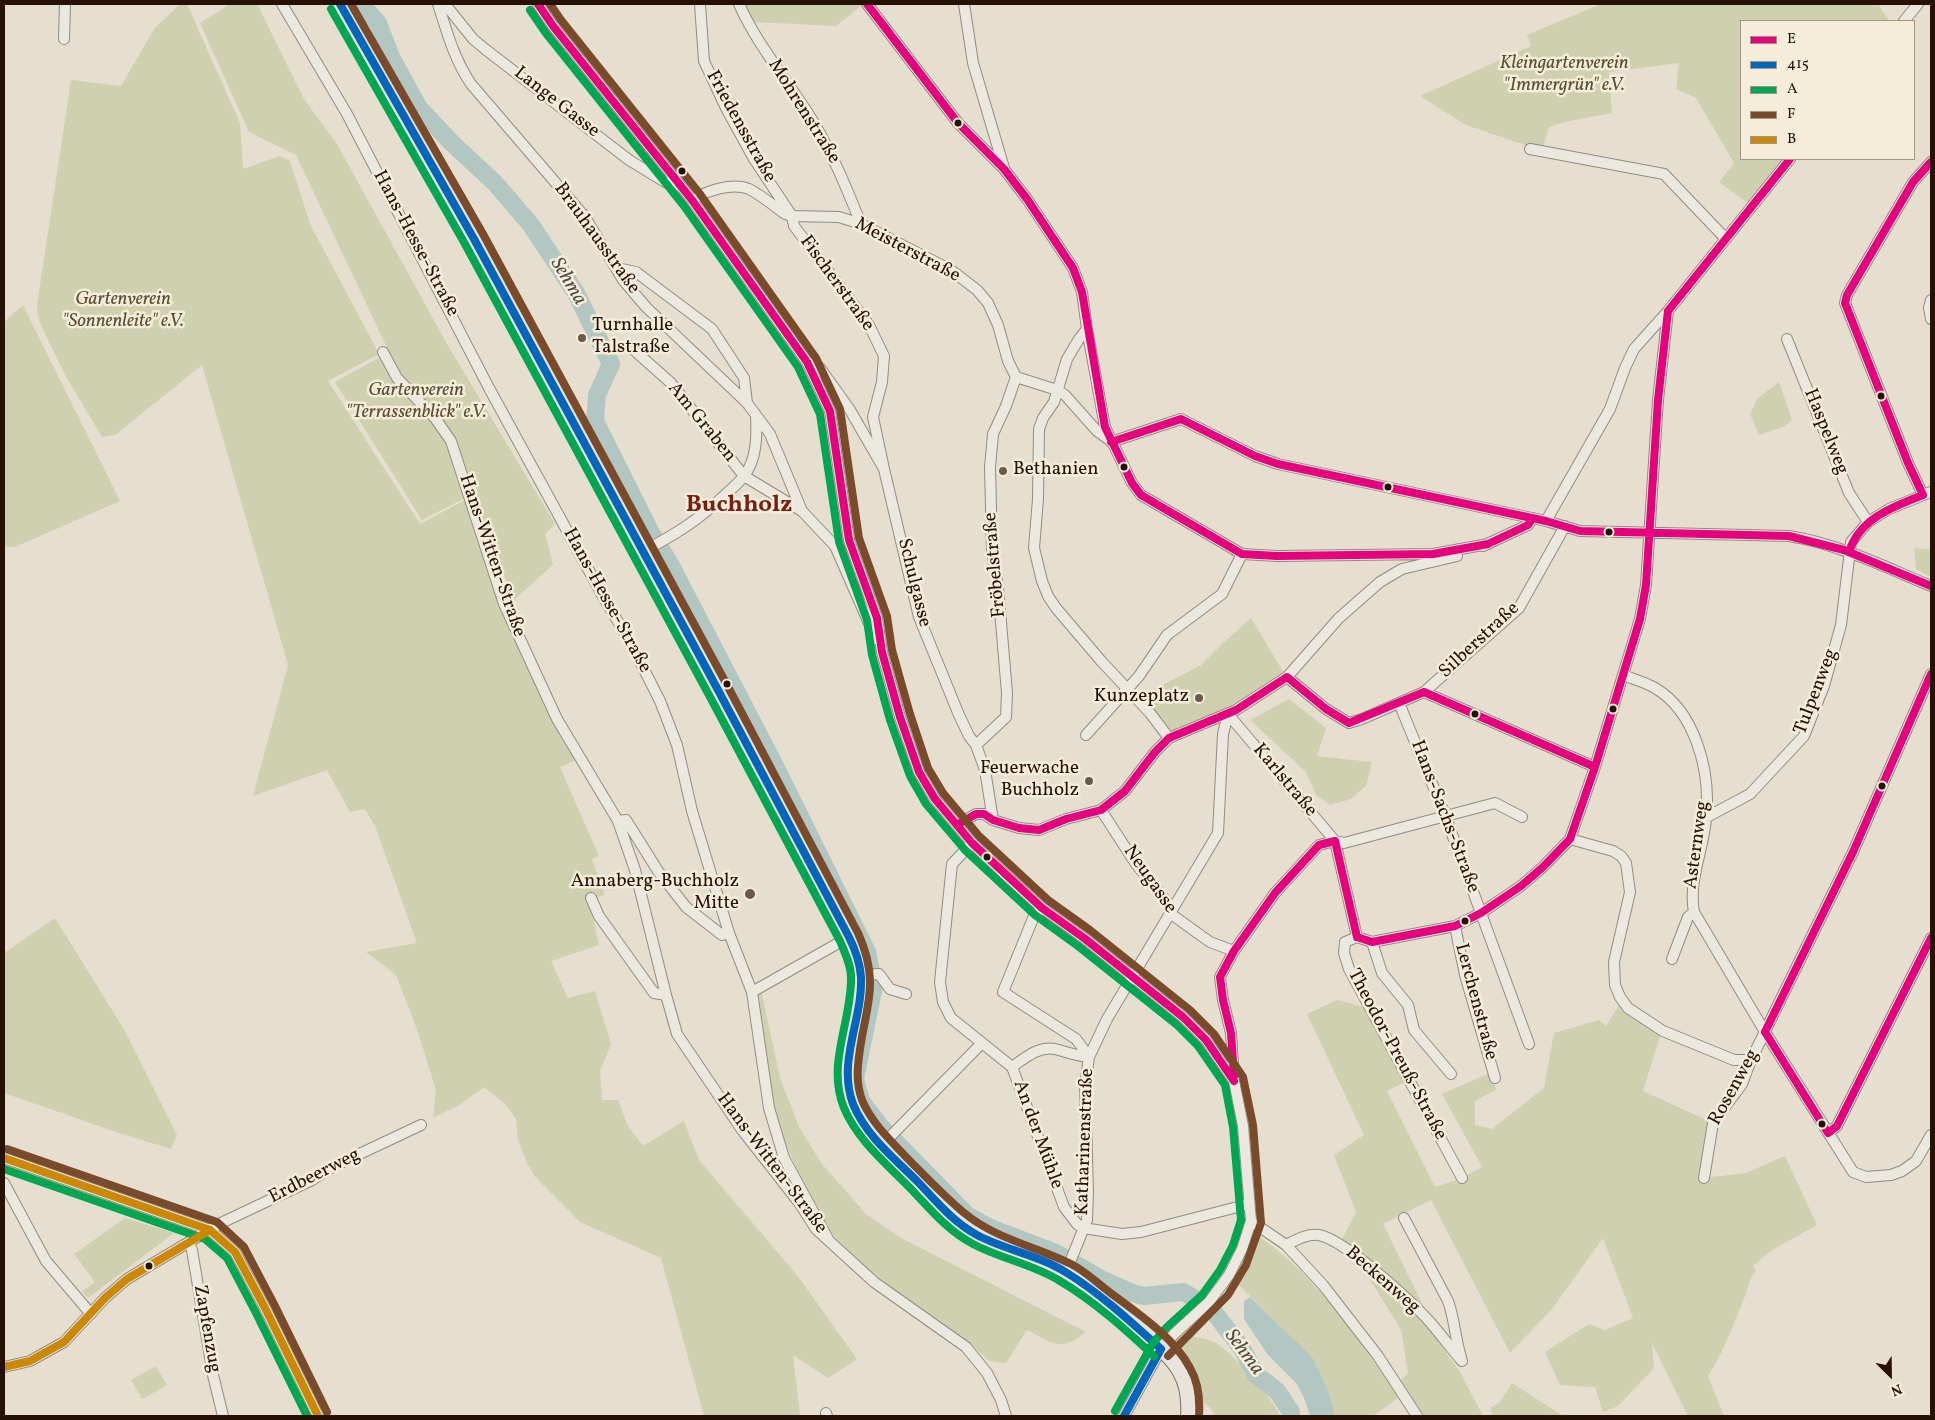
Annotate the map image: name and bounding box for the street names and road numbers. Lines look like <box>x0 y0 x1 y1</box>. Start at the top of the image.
street label: Mohrenstraße <box>762 55 844 169</box>
street label: Lange Gasse <box>509 62 603 144</box>
street label: Friedensstraße <box>700 67 780 187</box>
street label: Hans-Hesse-Straße <box>367 167 463 321</box>
street label: Brauhausstraße <box>548 179 644 299</box>
street label: Meisterstraße <box>850 214 964 288</box>
street label: Fischerstraße <box>794 232 878 336</box>
street label: Am Graben <box>662 379 740 467</box>
street label: Haspelweg <box>1797 386 1853 478</box>
street label: Hans-Witten-Straße <box>452 472 530 640</box>
street label: Fröbelstraße <box>980 511 1012 619</box>
street label: Hans-Hesse-Straße <box>557 525 655 677</box>
street label: Schulgasse <box>891 536 935 630</box>
street label: Silberstraße <box>1435 598 1525 684</box>
street label: Tulpenweg <box>1790 646 1844 738</box>
street label: Hans-Sachs-Straße <box>1404 738 1484 896</box>
street label: Karlstraße <box>1247 740 1321 822</box>
street label: Asternweg <box>1681 799 1715 891</box>
street label: Neugasse <box>1117 841 1181 919</box>
street label: Lerchenstraße <box>1448 941 1502 1063</box>
street label: Theodor-Preuß-Straße <box>1341 966 1451 1144</box>
street label: Rosenweg <box>1705 1046 1765 1130</box>
street label: Katharinenstraße <box>1072 1068 1100 1216</box>
street label: An der Mühle <box>1007 1078 1067 1192</box>
street label: Hans-Witten-Straße <box>711 1089 831 1239</box>
street label: Erdbeerweg <box>265 1144 365 1210</box>
street label: Beckenweg <box>1340 1242 1424 1320</box>
street label: Zapfenzug <box>187 1283 225 1375</box>

